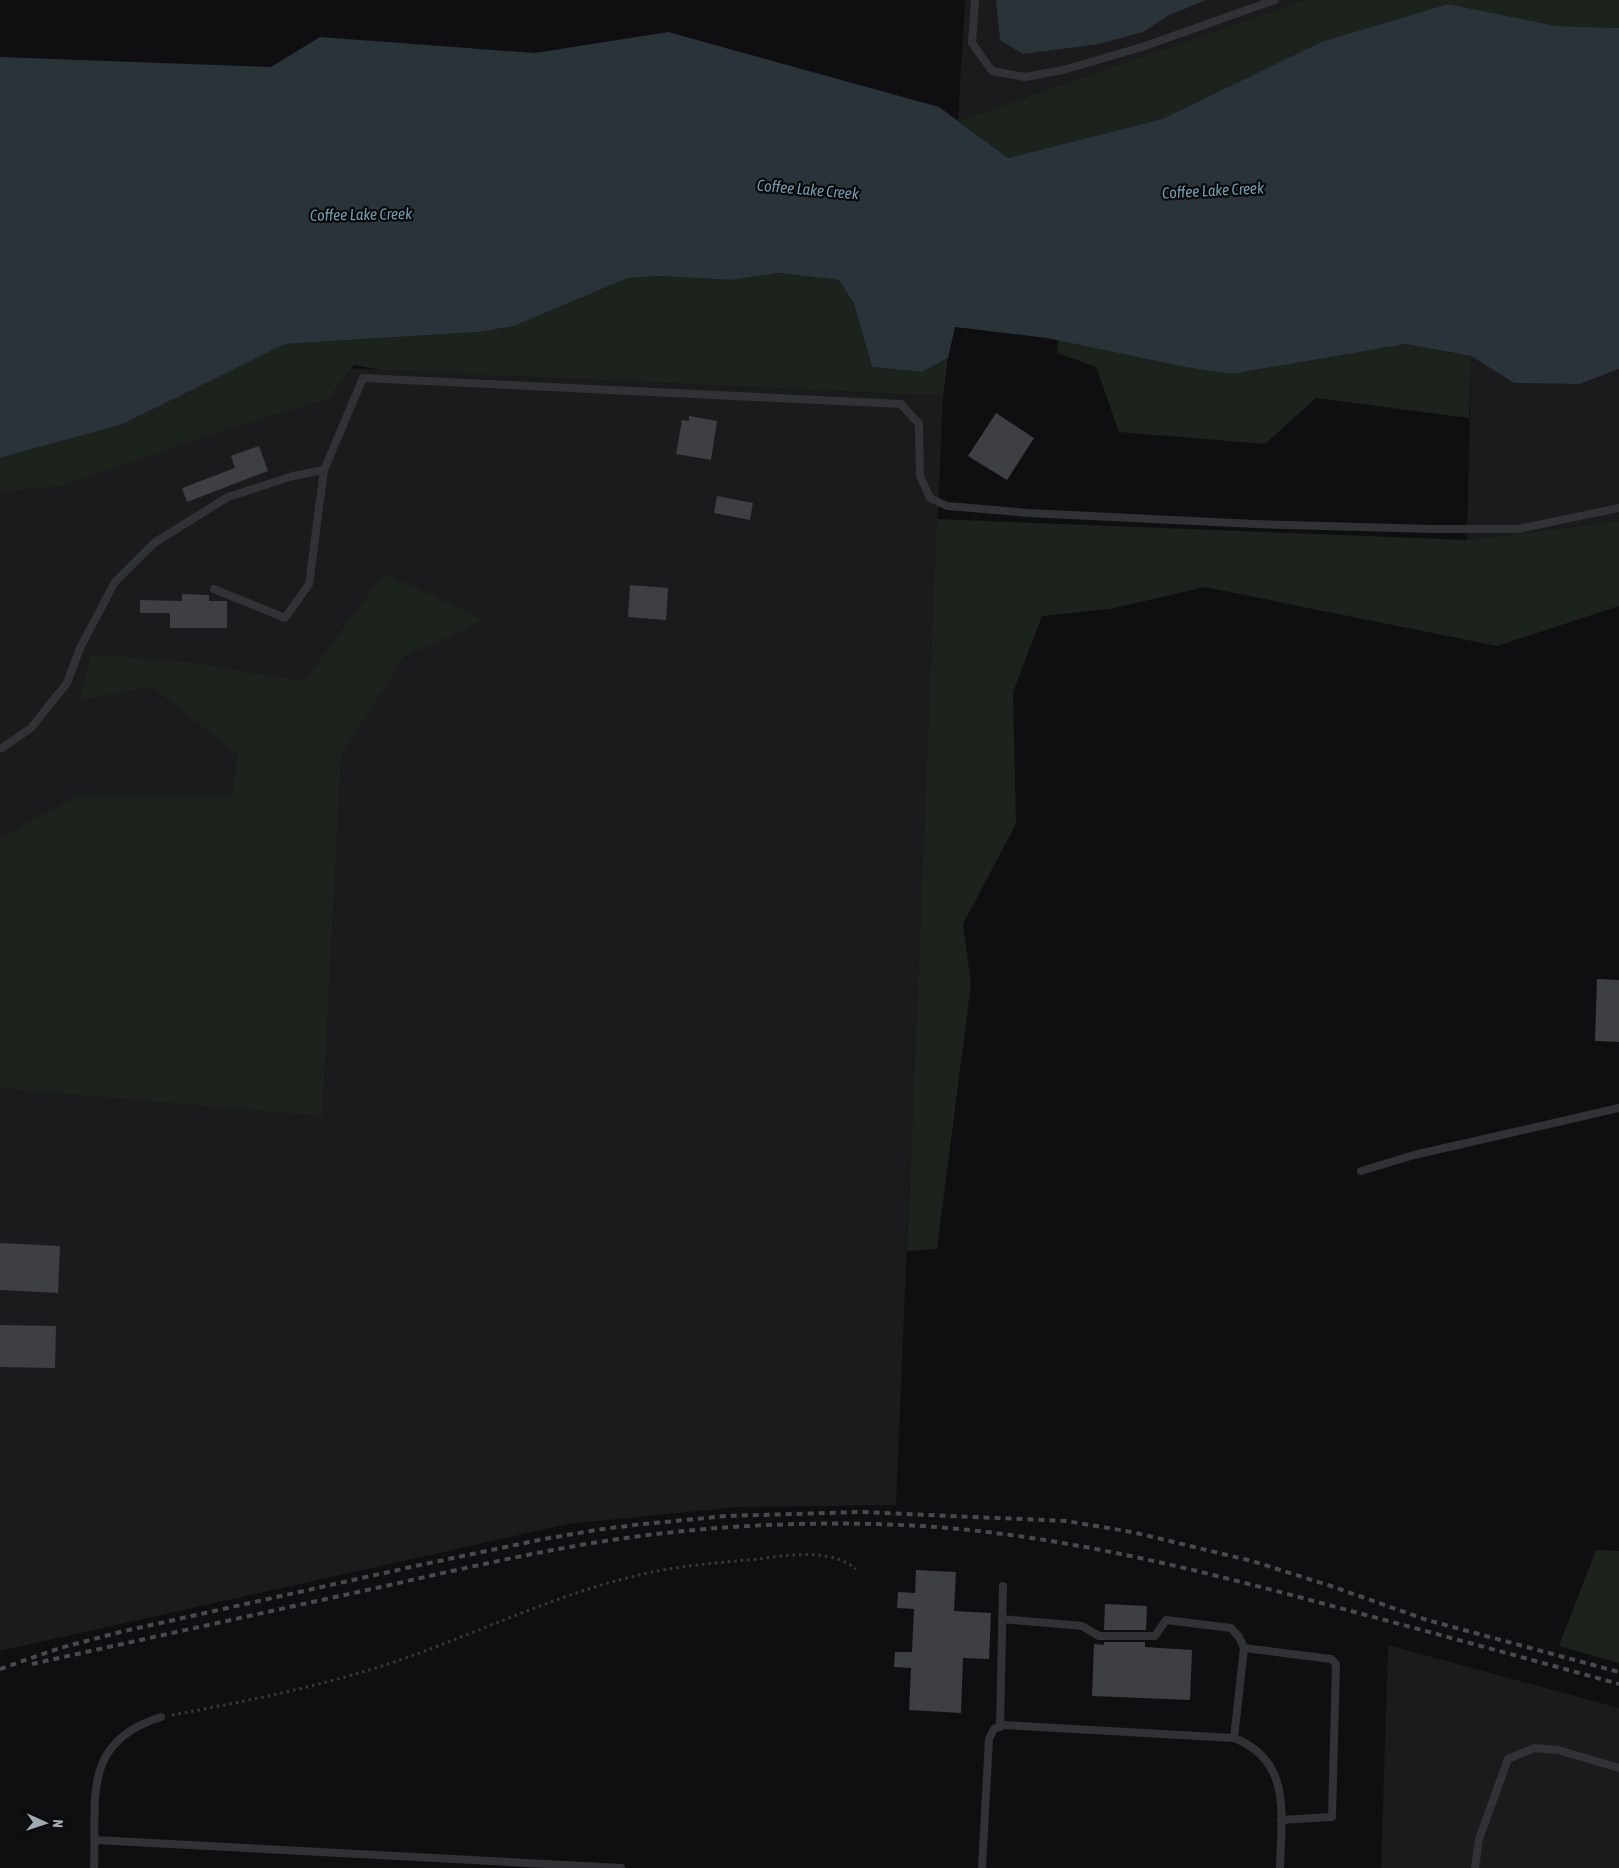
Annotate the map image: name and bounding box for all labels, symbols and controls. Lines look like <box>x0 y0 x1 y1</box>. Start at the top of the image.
water label: Coffee Lake Creek <box>756 176 861 203</box>
water label: Coffee Lake Creek <box>1161 178 1265 202</box>
water label: Coffee Lake Creek <box>310 204 413 224</box>
north arrow <box>20 1798 70 1848</box>
text: N <box>50 1819 66 1828</box>

